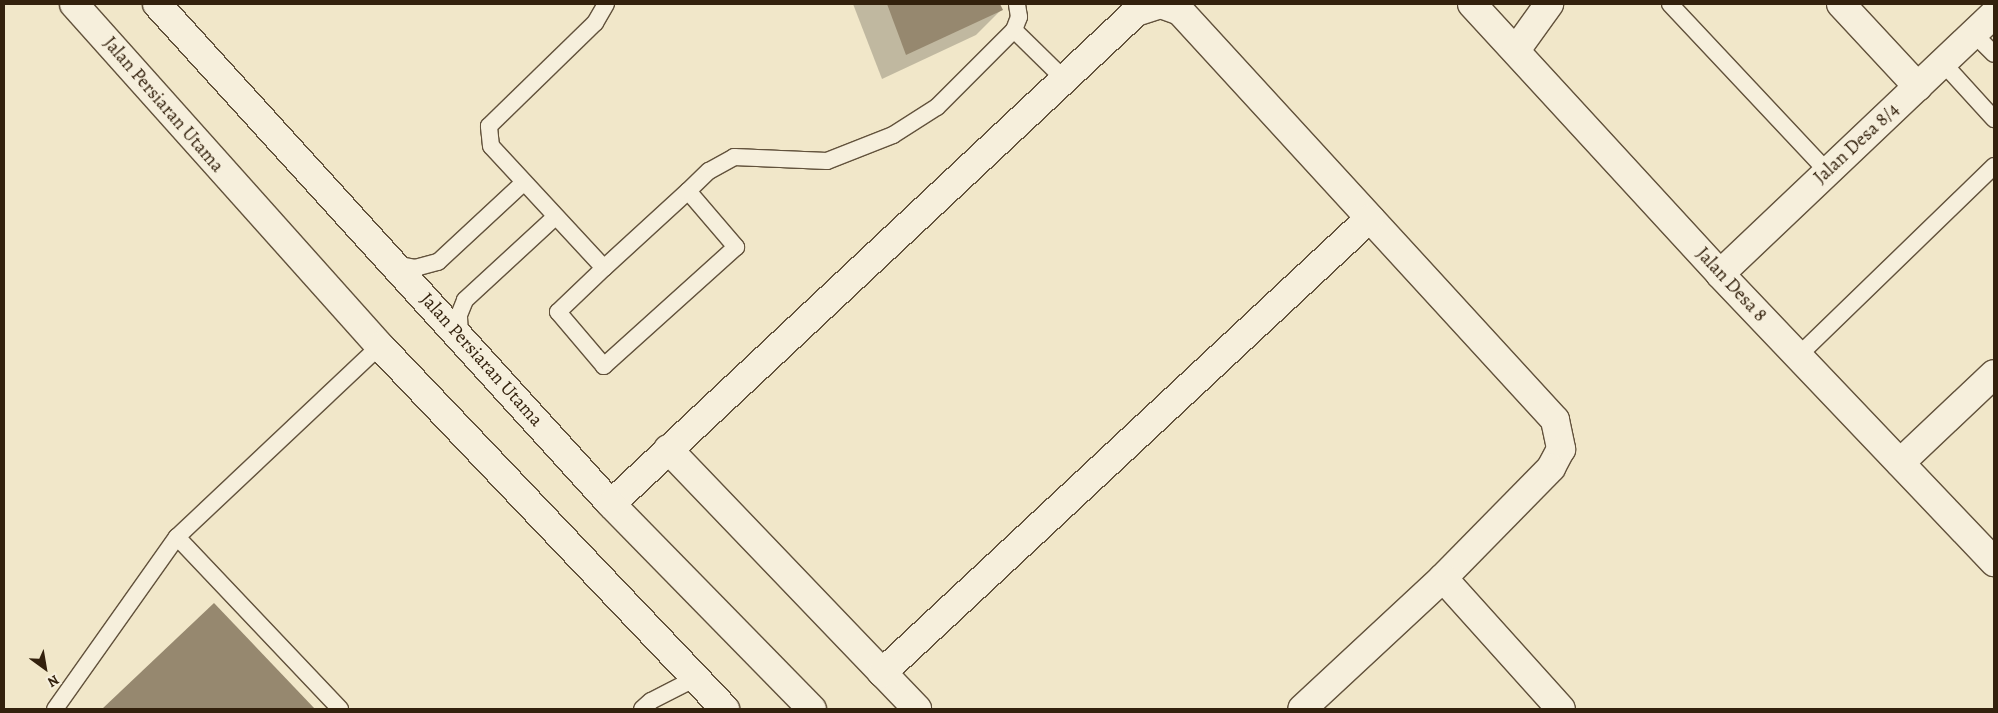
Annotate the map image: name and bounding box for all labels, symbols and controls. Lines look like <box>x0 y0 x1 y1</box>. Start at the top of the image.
street label: Jalan Persiaran Utama <box>98 33 228 177</box>
street label: Jalan Desa 8/4 <box>1810 99 1904 189</box>
street label: Jalan Desa 8 <box>1691 243 1771 327</box>
street label: Jalan Persiaran Utama <box>415 288 547 432</box>
north arrow <box>20 643 70 693</box>
text: N <box>44 670 63 692</box>

